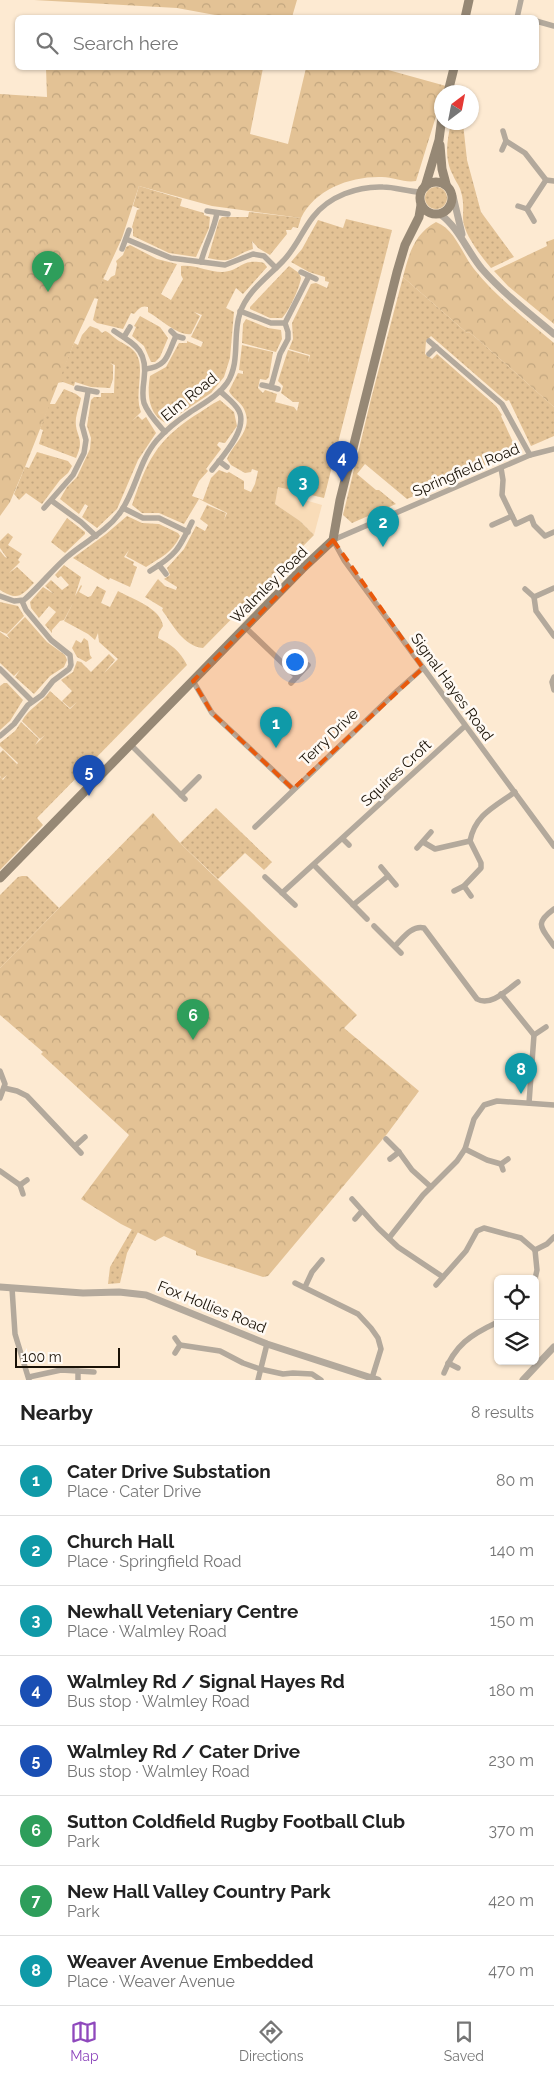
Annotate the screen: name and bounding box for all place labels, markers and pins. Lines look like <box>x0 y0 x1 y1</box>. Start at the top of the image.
pin: 7 <box>32 251 64 292</box>
pin: 4 <box>326 441 358 482</box>
pin: 3 <box>287 466 319 507</box>
pin: 2 <box>367 506 399 547</box>
pin: 1 <box>260 707 292 748</box>
pin: 5 <box>73 755 105 796</box>
pin: 6 <box>177 999 209 1040</box>
pin: 8 <box>505 1053 537 1094</box>

